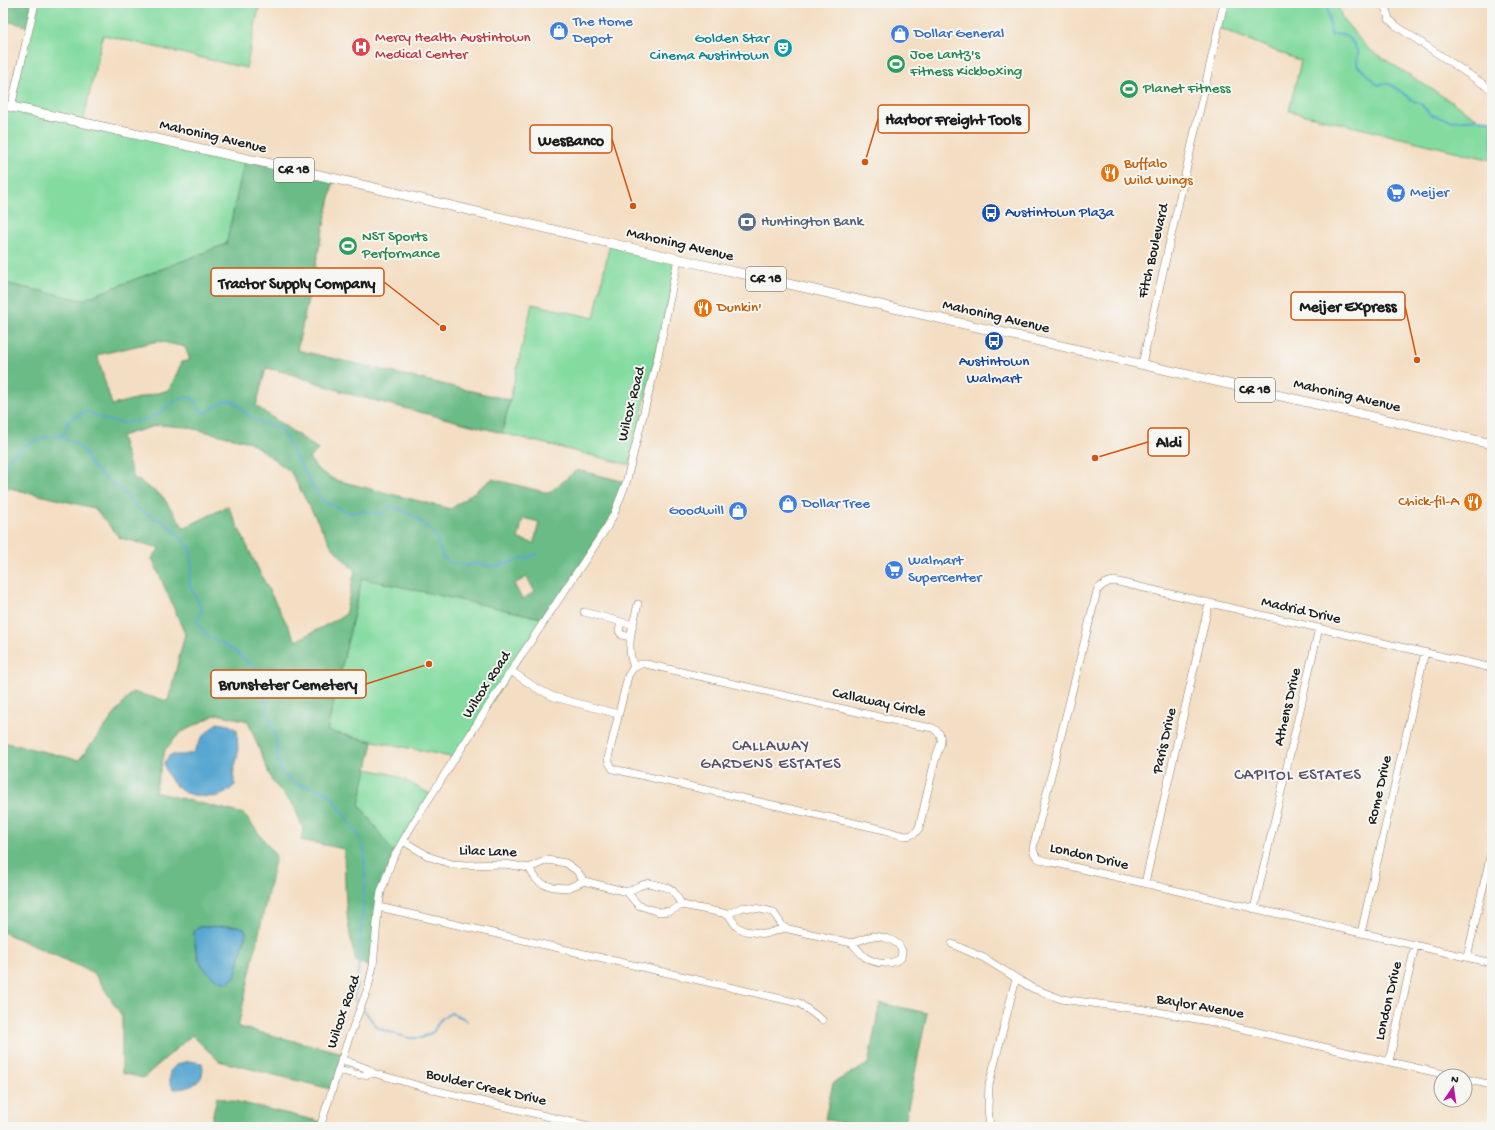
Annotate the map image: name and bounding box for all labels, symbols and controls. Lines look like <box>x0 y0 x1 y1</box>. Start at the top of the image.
place label: The Home Depot <box>572 13 633 48</box>
shop icon: The Home Depot <box>548 20 570 42</box>
shop icon: Dollar General <box>889 23 911 45</box>
place label: Dollar General <box>913 25 1004 43</box>
place label: Mercy Health Austintown Medical Center <box>375 29 531 64</box>
place label: Golden Star Cinema Austintown <box>650 30 771 65</box>
hospital icon: Mercy Health Austintown Medical Center <box>350 36 372 58</box>
theatre icon: Golden Star Cinema Austintown <box>772 37 794 59</box>
place label: Joe Lantz's Fitness Kickboxing <box>909 46 1022 81</box>
sports icon: Joe Lantz's Fitness Kickboxing <box>885 53 907 75</box>
sports icon: Planet Fitness <box>1118 78 1140 100</box>
place label: Planet Fitness <box>1142 80 1231 98</box>
callout: Harbor Freight Tools <box>878 105 1029 133</box>
text: Harbor Freight Tools <box>885 112 1022 131</box>
street label: Mahoning Avenue <box>158 116 269 158</box>
callout: WesBanco <box>530 125 612 153</box>
text: WesBanco <box>537 133 605 152</box>
place label: Buffalo Wild Wings <box>1123 155 1193 190</box>
road number: CR 18 <box>274 158 314 182</box>
restaurant icon: Buffalo Wild Wings <box>1099 162 1121 184</box>
supermarket icon: Meijer <box>1385 182 1407 204</box>
place label: Meijer <box>1410 184 1451 202</box>
street label: Fitch Boulevard <box>1134 201 1174 301</box>
bus stop icon: Austintown Plaza <box>980 202 1002 224</box>
place label: Austintown Plaza <box>1005 204 1115 222</box>
bank icon: Huntington Bank <box>736 211 758 233</box>
place label: Huntington Bank <box>761 213 864 231</box>
street label: Mahoning Avenue <box>625 224 736 266</box>
place label: NST Sports Performance <box>361 228 440 263</box>
sports icon: NST Sports Performance <box>337 235 359 257</box>
road number: CR 18 <box>746 267 786 291</box>
callout: Tractor Supply Company <box>211 268 384 296</box>
text: Tractor Supply Company <box>217 276 376 295</box>
callout: Meijer Express <box>1291 292 1405 320</box>
street label: Mahoning Avenue <box>941 296 1052 338</box>
restaurant icon: Dunkin' <box>692 297 714 319</box>
place label: Dunkin' <box>716 299 762 317</box>
text: Meijer Express <box>1299 299 1398 318</box>
bus stop icon: Austintown Walmart <box>983 330 1005 352</box>
place label: Austintown Walmart <box>959 353 1029 388</box>
street label: Wilcox Road <box>614 364 650 443</box>
street label: Mahoning Avenue <box>1292 375 1403 417</box>
road number: CR 18 <box>1235 378 1275 402</box>
callout: Aldi <box>1148 428 1189 456</box>
text: Aldi <box>1155 435 1182 454</box>
restaurant icon: Chick-fil-A <box>1462 491 1484 513</box>
shop icon: Dollar Tree <box>777 493 799 515</box>
place label: Chick-fil-A <box>1398 493 1460 511</box>
place label: Dollar Tree <box>801 495 870 513</box>
shop icon: Goodwill <box>727 500 749 522</box>
place label: Goodwill <box>669 502 724 520</box>
place label: Walmart Supercenter <box>908 552 983 587</box>
supermarket icon: Walmart Supercenter <box>883 559 905 581</box>
street label: Madrid Drive <box>1259 593 1343 629</box>
street label: Wilcox Road <box>459 647 516 722</box>
street label: Athens Drive <box>1270 666 1306 748</box>
callout: Brunsteter Cemetery <box>211 670 366 698</box>
text: Brunsteter Cemetery <box>218 677 358 696</box>
street label: Callaway Circle <box>831 684 928 722</box>
street label: Paris Drive <box>1148 706 1181 777</box>
district label: CALLAWAY GARDENS ESTATES <box>700 738 842 775</box>
street label: Rome Drive <box>1363 753 1397 826</box>
district label: CAPITOL ESTATES <box>1234 767 1362 786</box>
street label: London Drive <box>1048 839 1130 875</box>
street label: Lilac Lane <box>459 842 517 862</box>
street label: London Drive <box>1371 960 1407 1042</box>
street label: Wilcox Road <box>323 972 365 1051</box>
street label: Baylor Avenue <box>1154 990 1245 1024</box>
street label: Boulder Creek Drive <box>423 1065 548 1111</box>
north arrow <box>1433 1068 1473 1108</box>
text: N <box>1450 1074 1460 1087</box>

